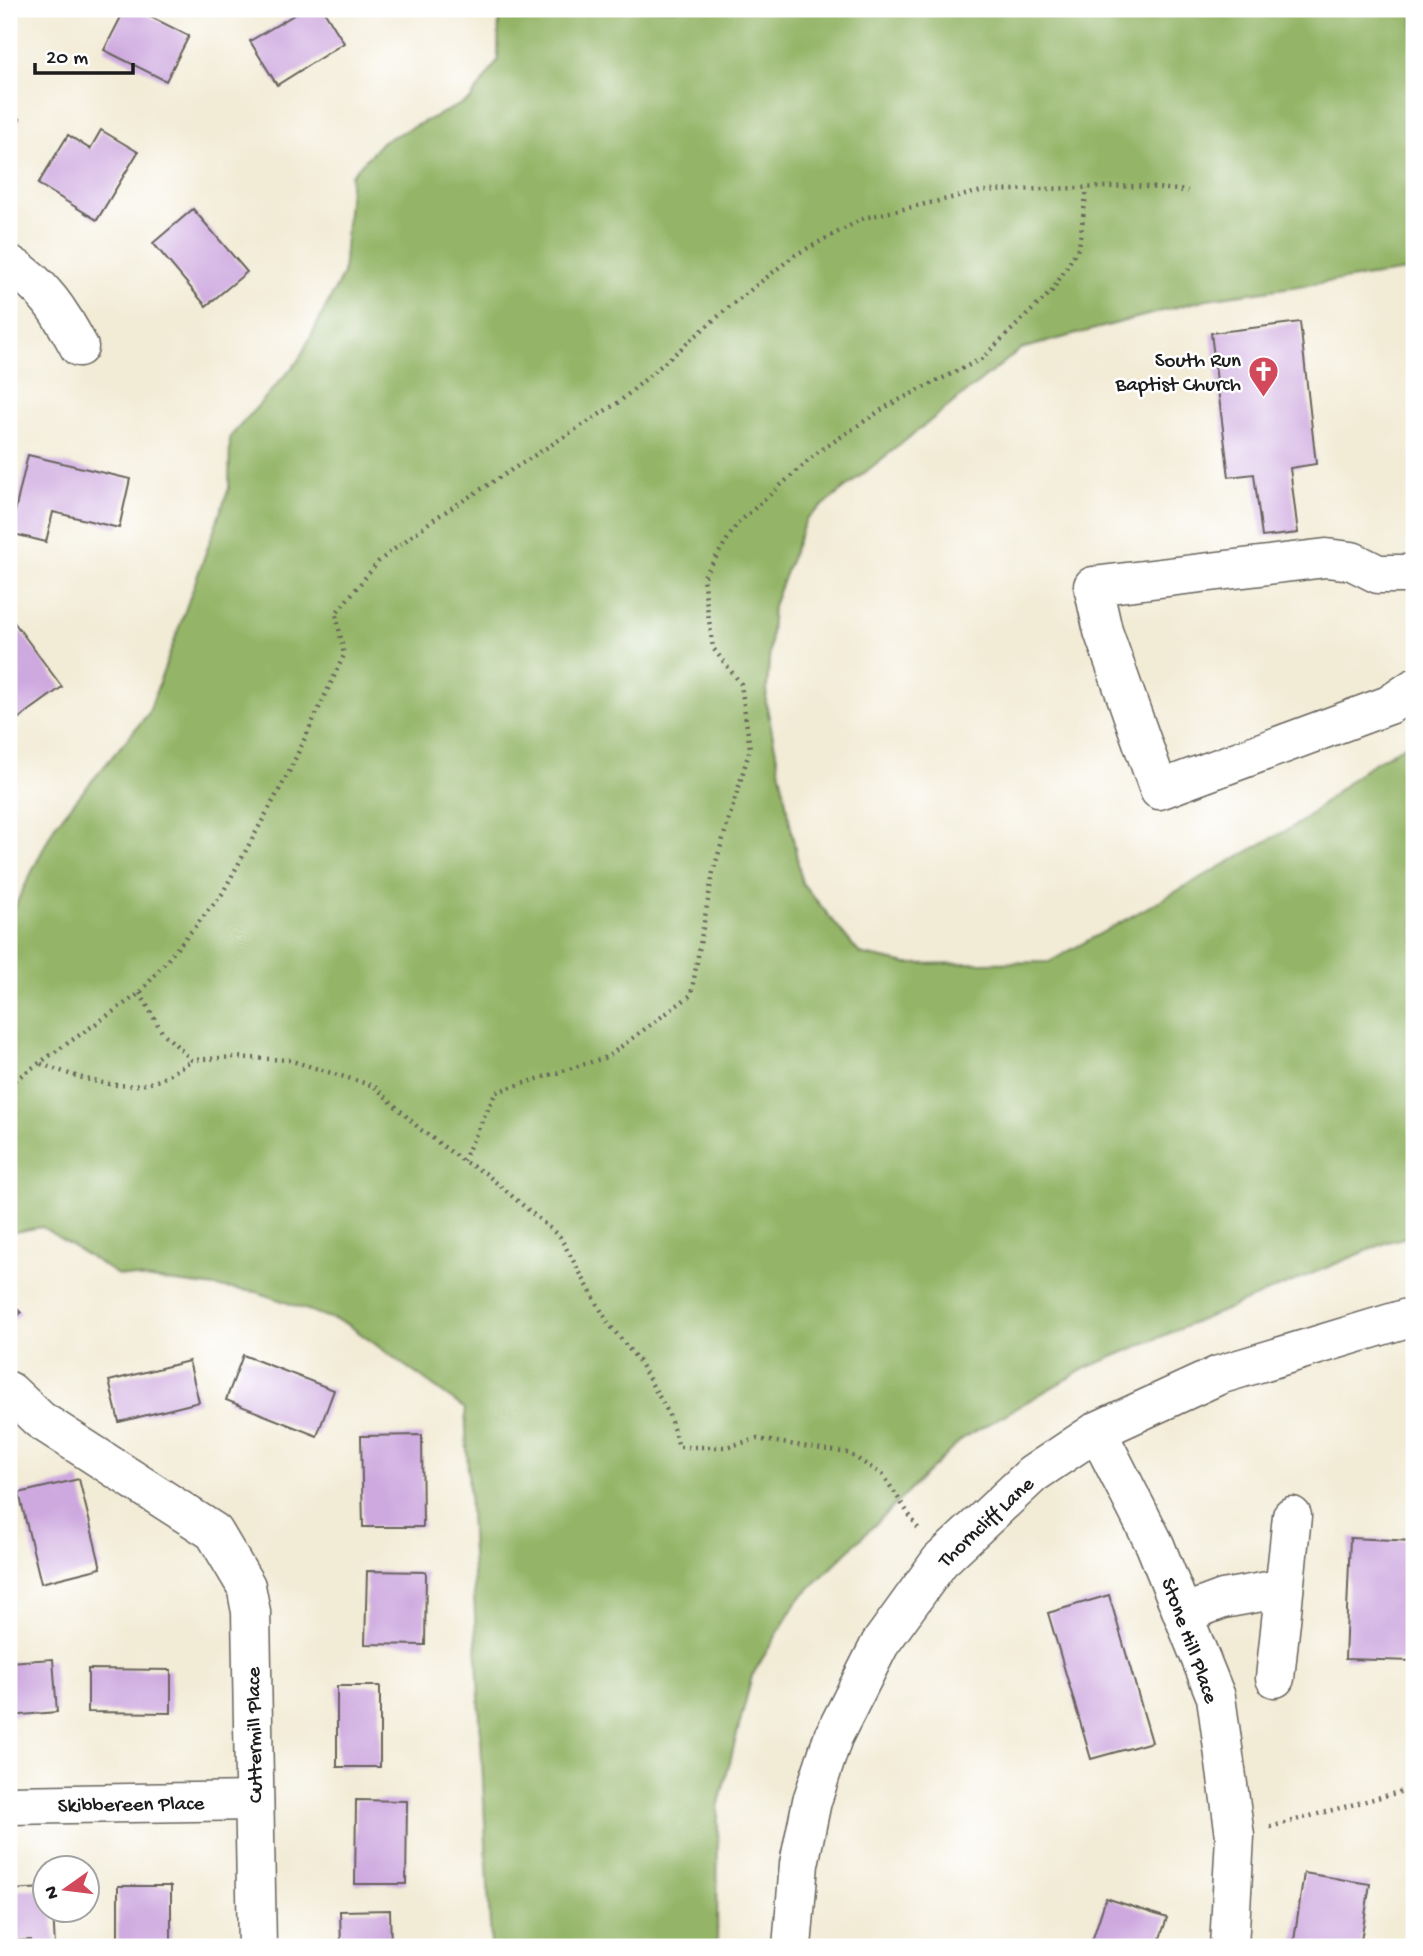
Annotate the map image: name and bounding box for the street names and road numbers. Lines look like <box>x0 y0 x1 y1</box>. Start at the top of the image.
street label: Thorncliff Lane <box>934 1472 1041 1575</box>
street label: Stone Hill Place <box>1153 1575 1222 1708</box>
street label: Cuttermill Place <box>243 1665 270 1803</box>
street label: Skibbereen Place <box>58 1793 206 1820</box>

